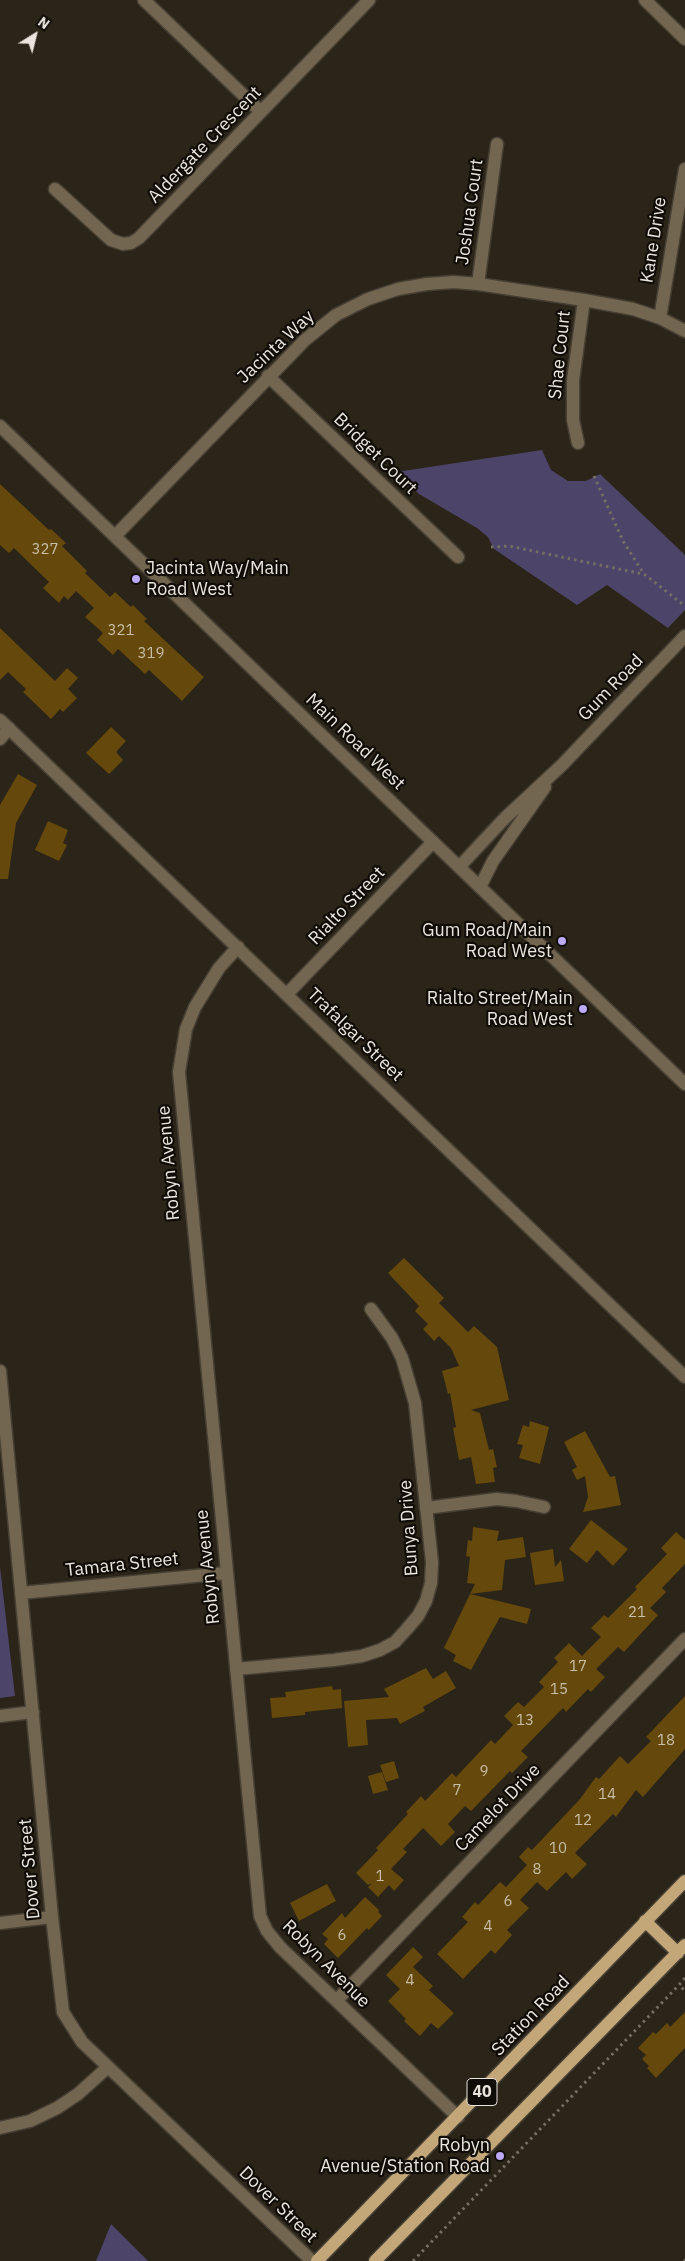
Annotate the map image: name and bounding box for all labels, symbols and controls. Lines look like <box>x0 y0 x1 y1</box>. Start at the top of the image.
north arrow <box>10 10 60 60</box>
text: N <box>34 13 53 33</box>
street label: Aldergate Crescent <box>144 82 266 208</box>
street label: Joshua Court <box>452 158 488 266</box>
street label: Kane Drive <box>637 195 671 285</box>
street label: Jacinta Way <box>233 306 319 388</box>
street label: Shae Court <box>545 310 575 400</box>
street label: Bridget Court <box>329 409 421 499</box>
house number: 327 <box>32 541 58 559</box>
place label: Jacinta Way/Main Road West <box>146 558 289 600</box>
marker: Jacinta Way/Main Road West <box>130 573 142 585</box>
house number: 321 <box>108 622 134 640</box>
house number: 319 <box>138 645 164 663</box>
street label: Gum Road <box>574 650 648 726</box>
street label: Main Road West <box>301 689 409 795</box>
street label: Rialto Street <box>304 862 390 950</box>
place label: Gum Road/Main Road West <box>422 920 552 962</box>
marker: Gum Road/Main Road West <box>556 935 568 947</box>
street label: Trafalgar Street <box>302 984 408 1086</box>
place label: Rialto Street/Main Road West <box>427 988 573 1030</box>
marker: Rialto Street/Main Road West <box>577 1003 589 1015</box>
street label: Robyn Avenue <box>153 1105 185 1221</box>
street label: Bunya Drive <box>395 1479 423 1577</box>
street label: Robyn Avenue <box>191 1509 225 1625</box>
street label: Tamara Street <box>64 1548 180 1582</box>
house number: 21 <box>628 1604 646 1622</box>
house number: 17 <box>569 1658 587 1676</box>
house number: 15 <box>550 1681 568 1699</box>
house number: 13 <box>516 1712 534 1730</box>
house number: 18 <box>657 1732 675 1750</box>
street label: Camelot Drive <box>451 1760 545 1856</box>
house number: 9 <box>480 1763 488 1781</box>
house number: 7 <box>453 1782 461 1800</box>
house number: 14 <box>598 1786 616 1804</box>
house number: 12 <box>574 1812 592 1830</box>
street label: Dover Street <box>15 1818 45 1920</box>
house number: 10 <box>549 1840 567 1858</box>
house number: 8 <box>533 1861 541 1879</box>
house number: 1 <box>376 1868 384 1886</box>
house number: 6 <box>504 1893 512 1911</box>
street label: Robyn Avenue <box>278 1916 374 2012</box>
house number: 4 <box>484 1918 492 1936</box>
house number: 6 <box>338 1927 346 1945</box>
street label: Station Road <box>487 1971 575 2061</box>
house number: 4 <box>406 1972 414 1990</box>
road number: 40 <box>467 2078 497 2106</box>
place label: Robyn Avenue/Station Road <box>320 2135 490 2178</box>
marker: Robyn Avenue/Station Road <box>494 2150 506 2162</box>
street label: Dover Street <box>234 2162 322 2248</box>

